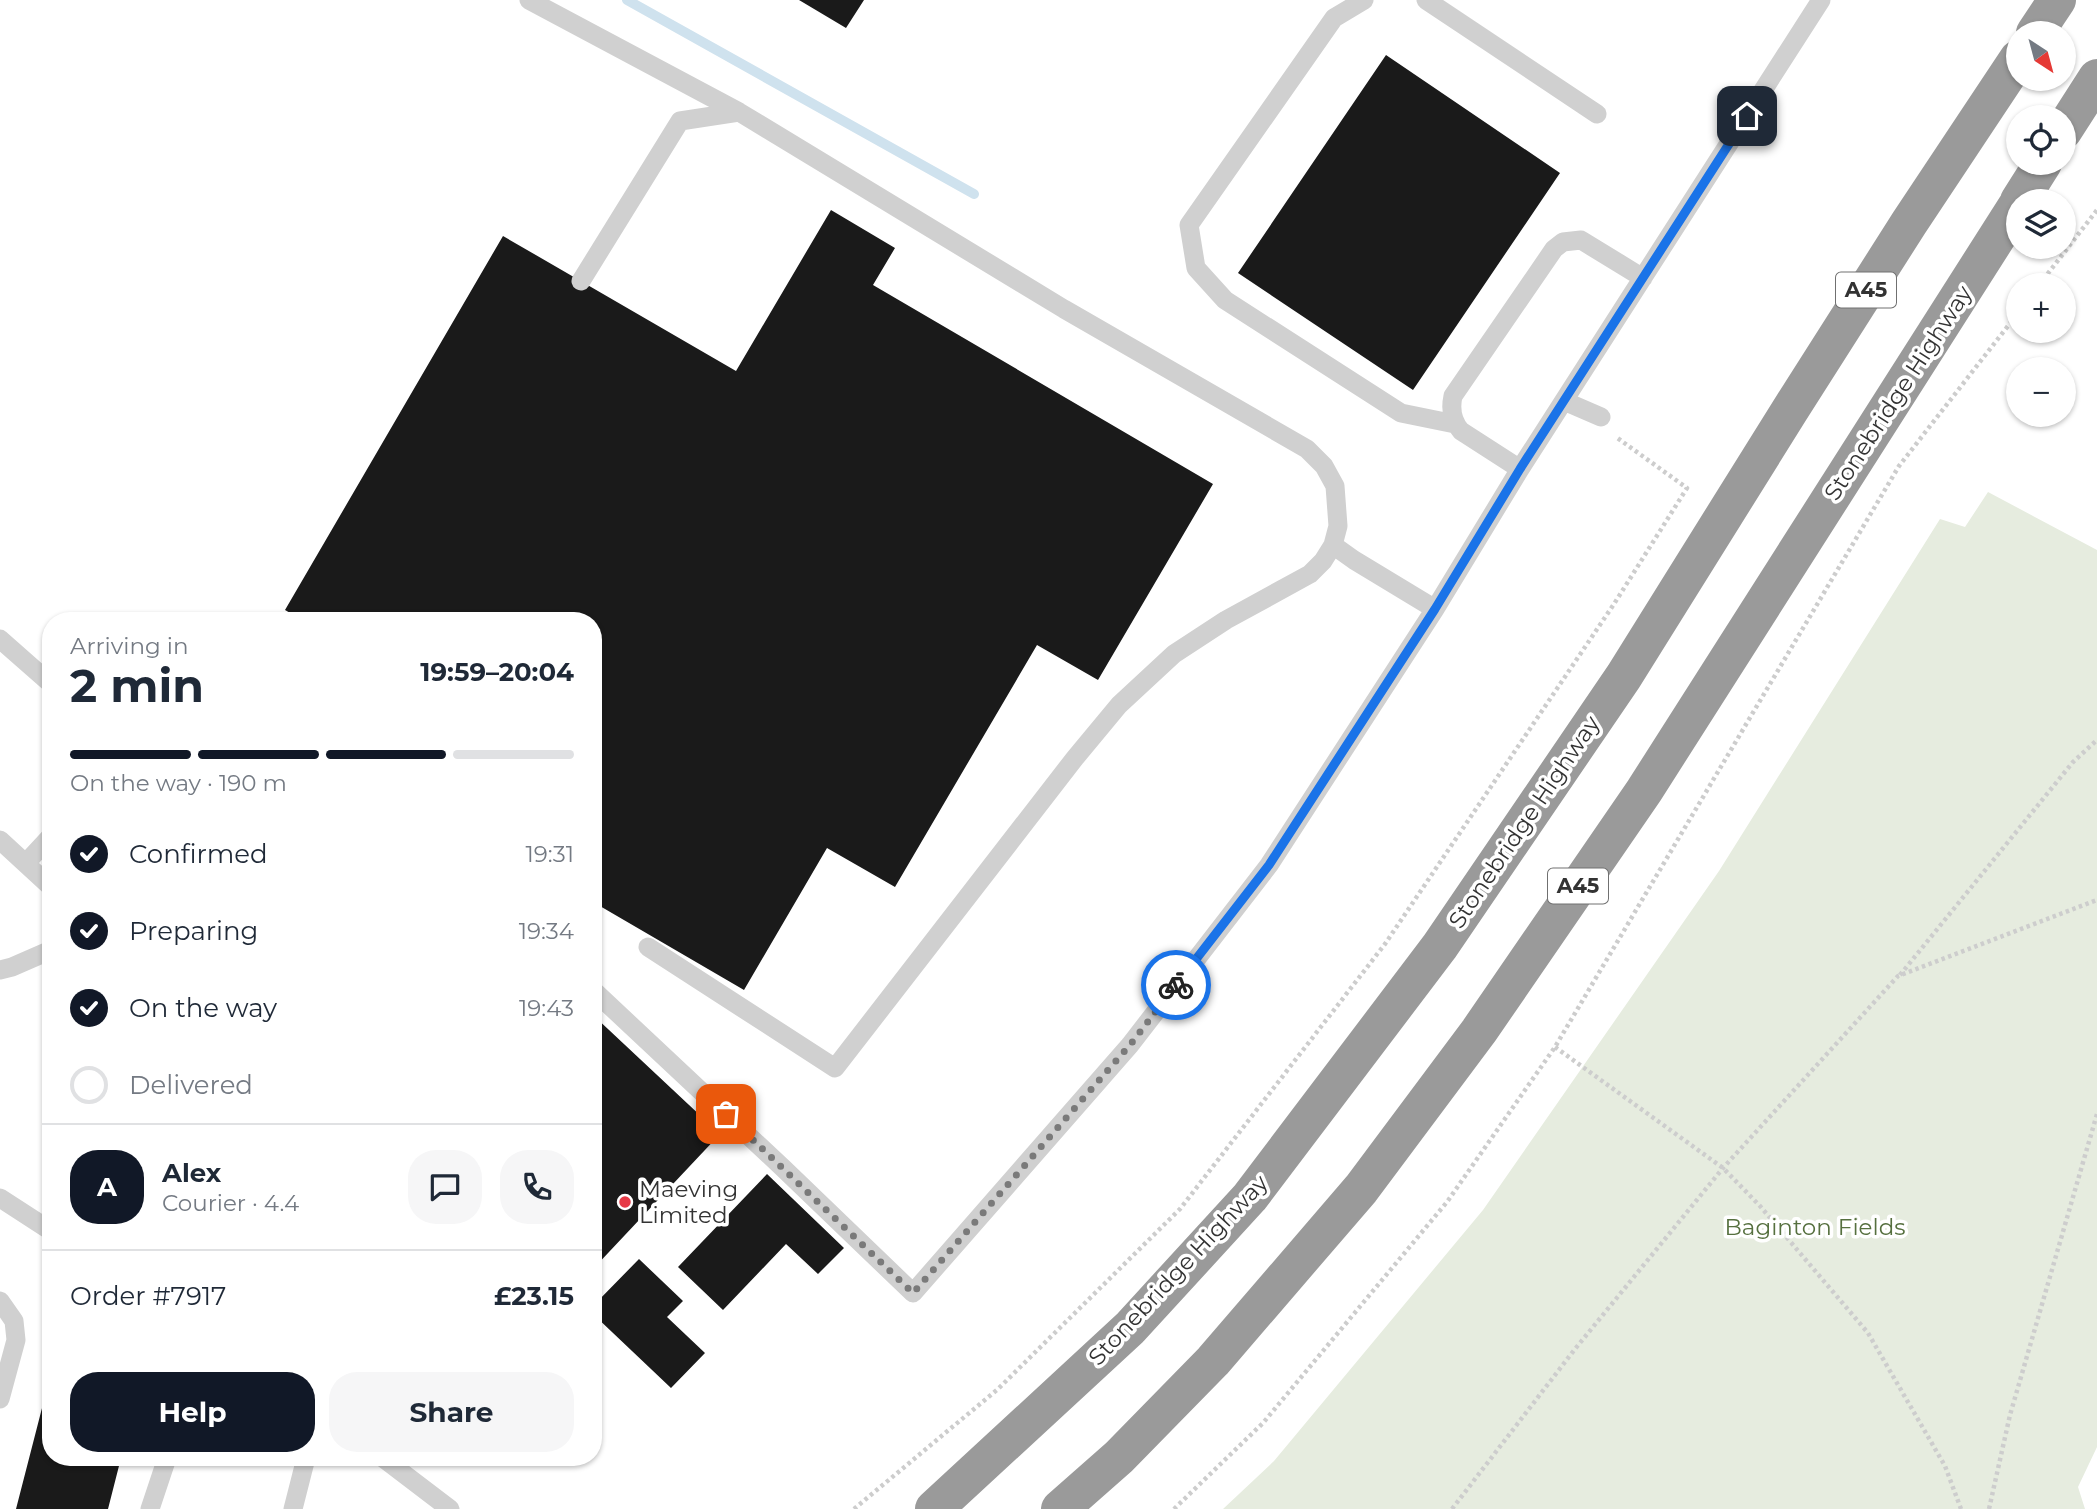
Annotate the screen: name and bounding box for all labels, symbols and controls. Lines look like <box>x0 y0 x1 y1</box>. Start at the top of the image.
north arrow <box>2006 21 2076 91</box>
map controls <box>2006 21 2076 427</box>
pin <box>1717 86 1777 146</box>
icon: home <box>1728 97 1766 135</box>
button: locate <box>2006 105 2076 175</box>
button: layers <box>2006 189 2076 259</box>
road number: A45 <box>1836 272 1896 308</box>
button: + <box>2006 273 2076 343</box>
street label: Stonebridge Highway <box>1818 280 1978 506</box>
button: − <box>2006 357 2076 427</box>
text: Arriving in <box>70 632 189 660</box>
text: 19:59–20:04 <box>420 656 574 688</box>
text: 2 min <box>70 657 204 714</box>
street label: Stonebridge Highway <box>1442 710 1606 934</box>
text: On the way · 190 m <box>70 769 287 797</box>
icon: check <box>70 835 108 873</box>
text: Confirmed <box>129 838 268 870</box>
text: 19:31 <box>526 840 574 868</box>
road number: A45 <box>1548 868 1608 903</box>
icon: check <box>70 912 108 950</box>
text: Preparing <box>129 915 258 947</box>
text: 19:34 <box>519 917 574 945</box>
courier <box>1141 950 1211 1020</box>
icon: bike <box>1157 966 1195 1004</box>
icon: check <box>70 989 108 1027</box>
text: On the way <box>129 992 277 1024</box>
text: 19:43 <box>519 994 574 1022</box>
text: Delivered <box>129 1069 253 1101</box>
pin <box>696 1084 756 1144</box>
icon: bag <box>707 1095 745 1133</box>
button: chat <box>408 1150 482 1224</box>
button: phone <box>500 1150 574 1224</box>
text: Alex <box>162 1157 221 1189</box>
street label: Stonebridge Highway <box>1082 1169 1274 1371</box>
text: A <box>97 1171 117 1203</box>
place label: Maeving Limited <box>639 1175 738 1229</box>
text: Courier · 4.4 <box>162 1189 299 1217</box>
marker: Maeving Limited <box>617 1194 633 1210</box>
park label: Baginton Fields <box>1725 1213 1905 1241</box>
text: Order #7917 <box>70 1280 226 1312</box>
text: £23.15 <box>494 1280 574 1312</box>
button: Help <box>70 1372 315 1452</box>
button: Share <box>329 1372 574 1452</box>

